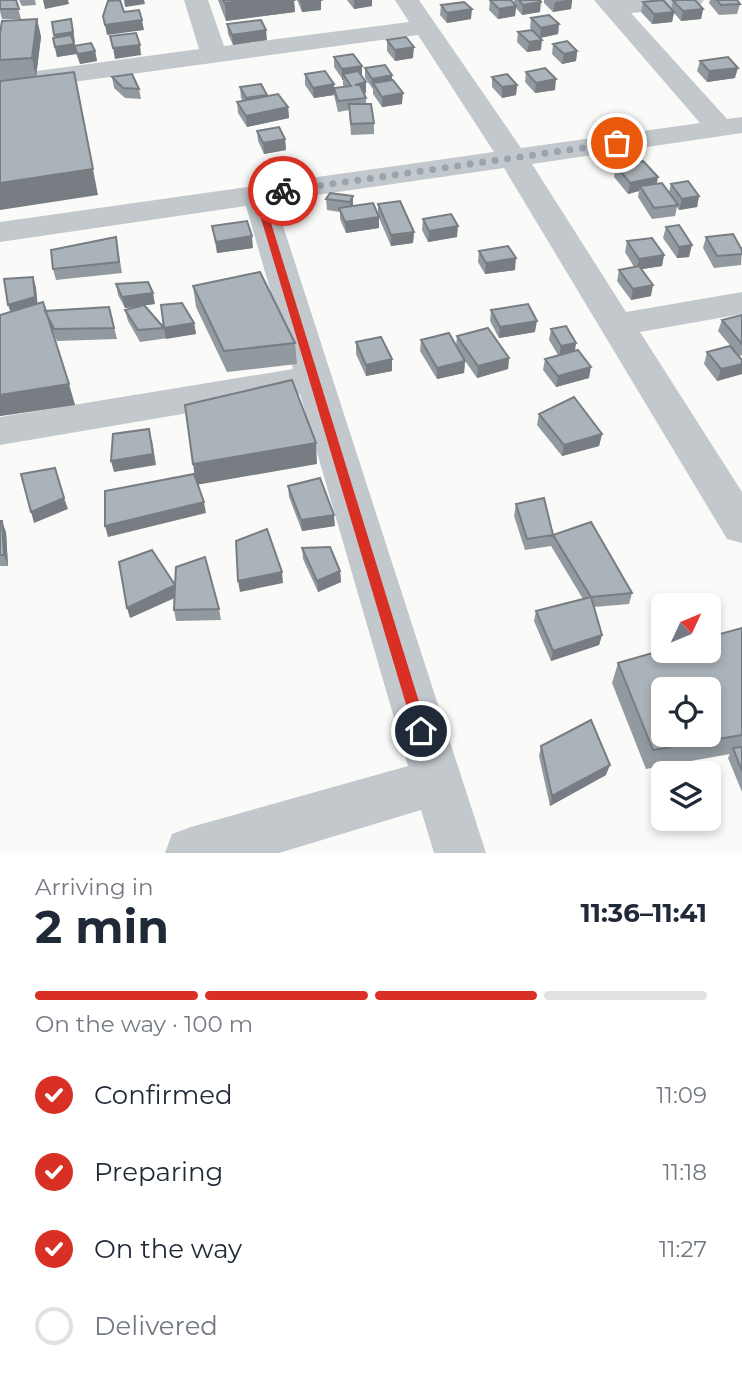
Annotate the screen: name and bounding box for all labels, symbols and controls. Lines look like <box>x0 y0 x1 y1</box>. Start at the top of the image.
pin <box>587 113 647 173</box>
icon: bag <box>598 124 636 162</box>
courier <box>248 156 318 226</box>
icon: bike <box>264 172 302 210</box>
north arrow <box>651 593 721 663</box>
map controls <box>651 593 721 831</box>
button: locate <box>651 677 721 747</box>
pin <box>391 701 451 761</box>
icon: home <box>402 712 440 750</box>
button: layers <box>651 761 721 831</box>
text: Arriving in <box>35 873 154 901</box>
text: 11:36–11:41 <box>581 897 707 929</box>
text: 2 min <box>35 898 169 955</box>
text: On the way · 100 m <box>35 1010 253 1038</box>
icon: check <box>35 1076 73 1114</box>
text: Confirmed <box>94 1079 233 1111</box>
text: 11:09 <box>656 1081 707 1109</box>
icon: check <box>35 1153 73 1191</box>
text: Preparing <box>94 1156 223 1188</box>
text: 11:18 <box>663 1158 707 1186</box>
icon: check <box>35 1230 73 1268</box>
text: On the way <box>94 1233 242 1265</box>
text: 11:27 <box>659 1235 707 1263</box>
text: Delivered <box>94 1310 218 1342</box>

